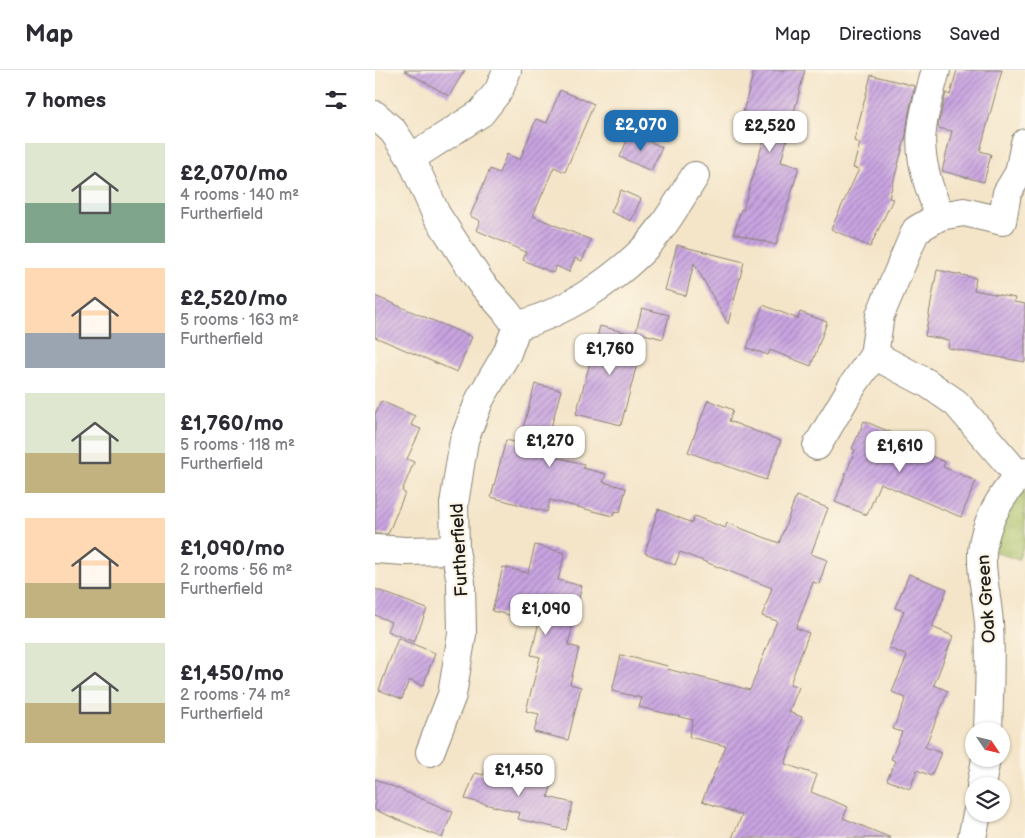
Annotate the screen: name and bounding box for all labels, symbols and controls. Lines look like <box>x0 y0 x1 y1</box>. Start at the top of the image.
text: Map <box>25 20 73 49</box>
text: Map <box>775 24 811 45</box>
text: Directions <box>839 24 921 45</box>
text: Saved <box>949 24 1000 45</box>
icon: filters <box>322 86 350 114</box>
text: 7 homes <box>25 88 106 113</box>
pin: £2,070 <box>600 109 682 152</box>
pin: £2,520 <box>729 111 811 153</box>
text: £2,070 <box>615 116 667 135</box>
text: £2,520 <box>744 117 796 136</box>
text: £2,070/mo <box>180 161 288 186</box>
icon: home <box>65 163 125 223</box>
text: 4 rooms · 140 m² <box>180 186 299 205</box>
text: Furtherfield <box>180 205 263 224</box>
text: £2,520/mo <box>180 286 287 311</box>
icon: home <box>65 288 125 348</box>
text: 5 rooms · 163 m² <box>180 311 299 330</box>
text: Furtherfield <box>180 330 263 349</box>
pin: £1,760 <box>569 334 651 376</box>
text: £1,760 <box>586 340 634 359</box>
text: £1,760/mo <box>180 411 284 436</box>
icon: home <box>65 413 125 473</box>
pin: £1,270 <box>509 426 591 468</box>
pin: £1,610 <box>859 430 941 473</box>
text: £1,270 <box>526 432 574 451</box>
text: 5 rooms · 118 m² <box>180 436 295 455</box>
text: £1,610 <box>877 437 923 456</box>
text: Furtherfield <box>180 455 263 474</box>
street label: Furtherfield <box>447 503 472 597</box>
text: £1,090/mo <box>180 536 285 561</box>
icon: home <box>65 538 125 598</box>
street label: Oak Green <box>973 554 1000 644</box>
text: 2 rooms · 56 m² <box>180 561 292 580</box>
text: Furtherfield <box>180 580 263 599</box>
pin: £1,090 <box>505 594 587 636</box>
text: £1,090 <box>521 600 571 619</box>
text: £1,450/mo <box>180 661 284 686</box>
icon: home <box>65 663 125 723</box>
text: 2 rooms · 74 m² <box>180 686 291 705</box>
text: Furtherfield <box>180 705 263 724</box>
north arrow <box>965 722 1010 768</box>
map controls <box>965 722 1010 822</box>
pin: £1,450 <box>478 754 560 797</box>
text: £1,450 <box>495 761 543 780</box>
button: layers <box>965 777 1010 822</box>

